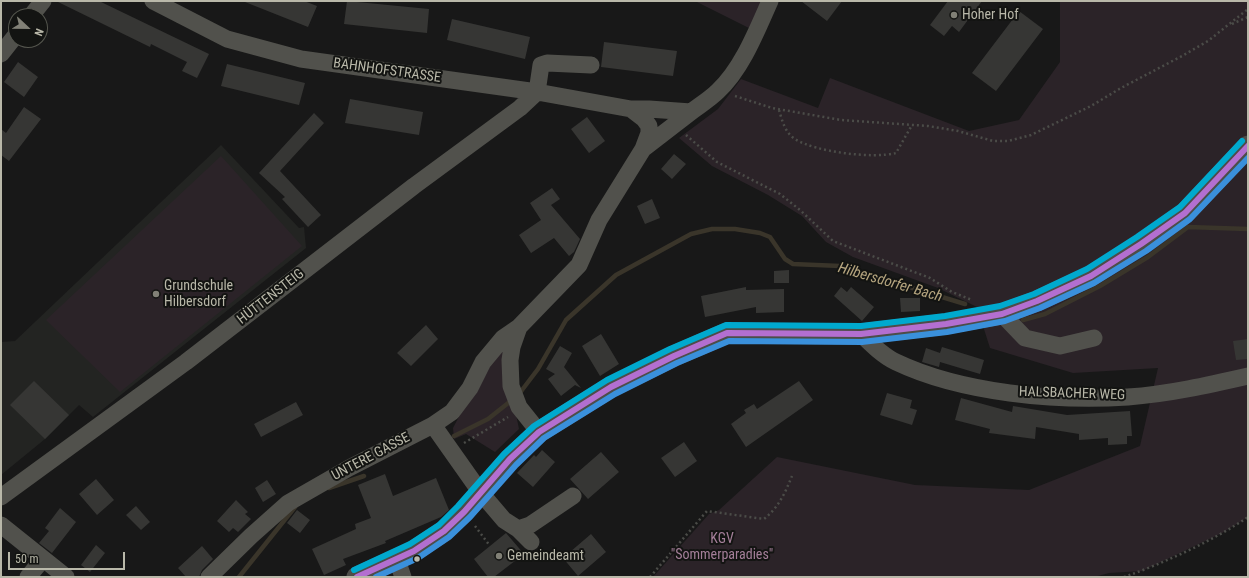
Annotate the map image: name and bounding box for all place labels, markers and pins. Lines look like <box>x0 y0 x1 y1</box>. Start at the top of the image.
place label: Hoher Hof <box>962 7 1019 23</box>
marker: Hoher Hof <box>949 10 959 20</box>
place label: Grundschule Hilbersdorf <box>164 278 233 310</box>
marker: Grundschule Hilbersdorf <box>151 289 161 299</box>
place label: Gemeindeamt <box>507 548 584 564</box>
marker: Gemeindeamt <box>494 551 504 561</box>
unlabelled marker <box>412 554 422 564</box>

